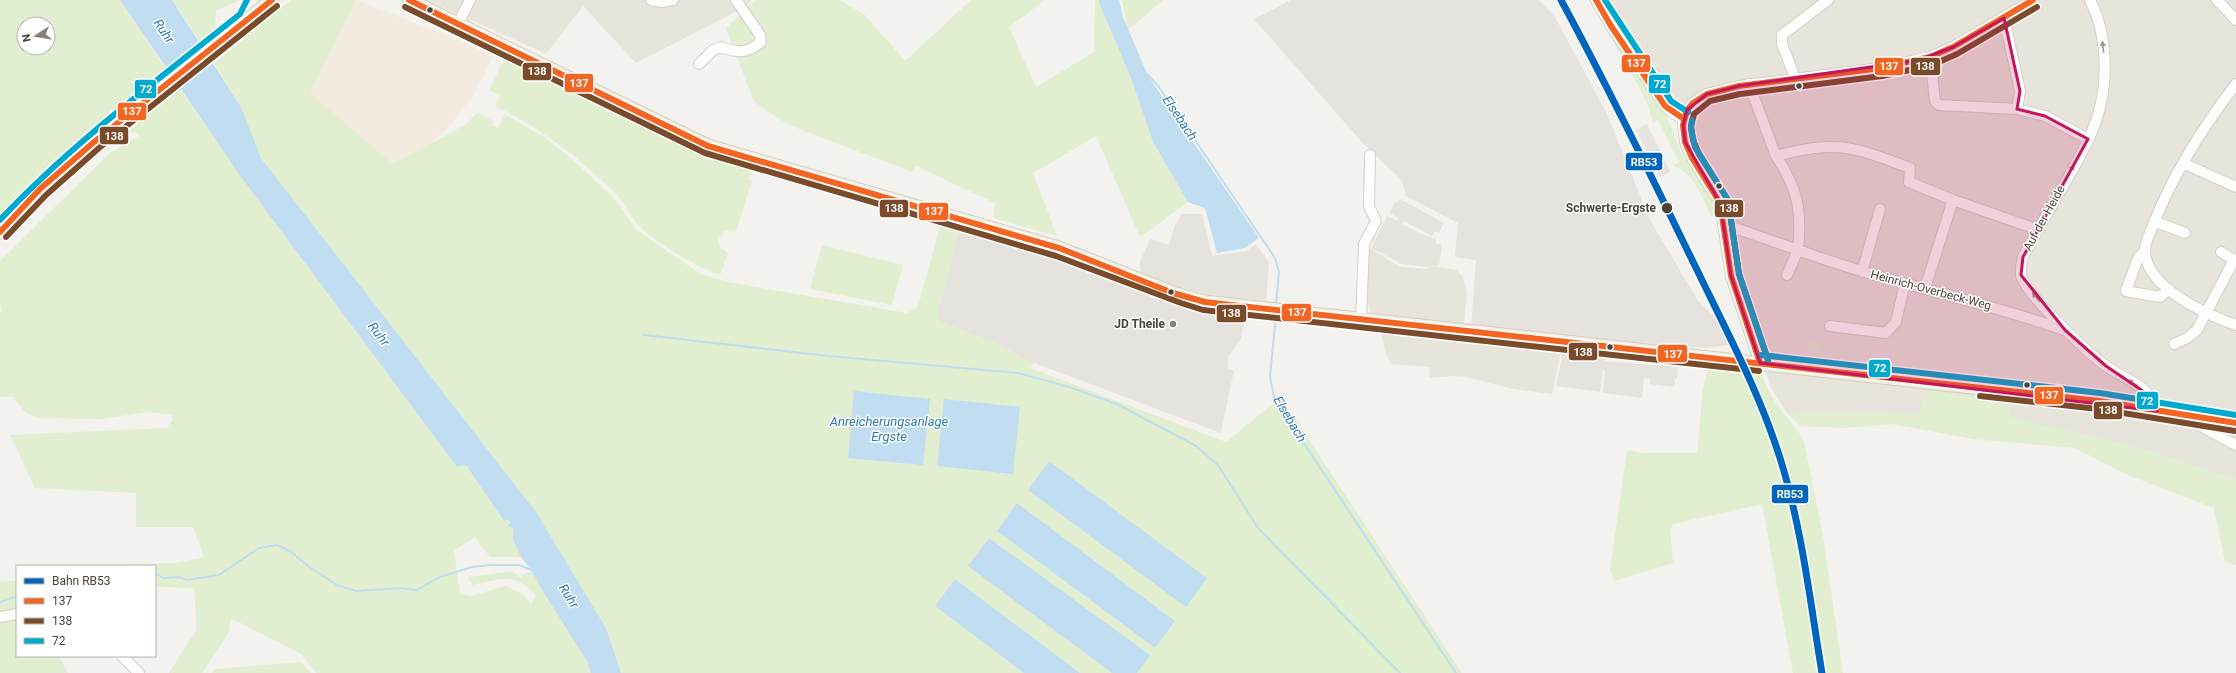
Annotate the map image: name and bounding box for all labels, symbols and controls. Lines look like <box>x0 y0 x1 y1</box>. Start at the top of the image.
unlabelled marker <box>425 5 435 15</box>
north arrow <box>16 16 56 56</box>
water label: Ruhr <box>151 16 178 47</box>
text: N <box>19 33 34 43</box>
one-way arrow <box>2100 41 2106 53</box>
line badge: 137 <box>1621 54 1651 73</box>
text: 137 <box>1627 57 1645 70</box>
line badge: 137 <box>1874 57 1904 76</box>
line badge: 138 <box>1910 57 1941 76</box>
text: 137 <box>1880 60 1898 73</box>
text: 138 <box>1916 60 1934 73</box>
line badge: 138 <box>522 62 552 81</box>
text: 138 <box>528 65 546 78</box>
line badge: 137 <box>564 73 594 93</box>
line badge: 72 <box>1648 74 1671 94</box>
text: 137 <box>570 77 588 90</box>
text: 72 <box>1654 78 1666 91</box>
line badge: 72 <box>134 79 157 99</box>
unlabelled marker <box>1794 81 1804 91</box>
text: 72 <box>140 83 152 96</box>
water label: Elsebach <box>1160 93 1200 143</box>
line badge: 137 <box>117 102 147 121</box>
text: 137 <box>123 105 141 118</box>
line badge: 138 <box>99 126 129 145</box>
text: 138 <box>105 130 123 143</box>
line badge: RB53 <box>1625 152 1663 171</box>
text: RB53 <box>1631 156 1657 169</box>
one-way arrow <box>2068 164 2075 176</box>
unlabelled marker <box>1714 181 1724 191</box>
street label: Auf der Heide <box>2020 183 2068 253</box>
line badge: 138 <box>879 199 909 218</box>
line badge: 138 <box>1714 199 1744 218</box>
place label: Schwerte-Ergste <box>1566 201 1657 215</box>
marker: Schwerte-Ergste <box>1660 201 1674 215</box>
text: 138 <box>885 202 903 215</box>
line badge: 137 <box>918 202 949 221</box>
text: 138 <box>1720 202 1738 215</box>
text: 137 <box>925 205 943 218</box>
street label: Heinrich-Overbeck-Weg <box>1869 267 1993 313</box>
unlabelled marker <box>1166 287 1176 297</box>
one-way arrow <box>2032 291 2041 302</box>
line badge: 137 <box>1281 303 1312 322</box>
line badge: 138 <box>1216 304 1247 323</box>
text: 137 <box>1288 306 1306 319</box>
text: 138 <box>1222 307 1240 320</box>
place label: JD Theile <box>1114 317 1166 331</box>
water label: Ruhr <box>365 319 393 349</box>
marker: JD Theile <box>1168 319 1178 329</box>
line badge: 138 <box>1568 342 1598 361</box>
unlabelled marker <box>1605 342 1615 352</box>
line badge: 137 <box>1657 344 1688 363</box>
text: 138 <box>1574 346 1592 359</box>
text: 137 <box>1664 348 1682 361</box>
line badge: 72 <box>1868 359 1891 378</box>
text: 72 <box>1874 362 1886 375</box>
one-way arrow <box>2127 379 2138 387</box>
unlabelled marker <box>2022 380 2032 390</box>
line badge: 137 <box>2034 386 2064 405</box>
text: 137 <box>2040 389 2058 402</box>
line badge: 72 <box>2136 391 2159 410</box>
water label: Elsebach <box>1270 393 1310 445</box>
text: 72 <box>2141 395 2153 408</box>
line badge: 138 <box>2093 401 2123 420</box>
text: 138 <box>2099 404 2117 417</box>
water label: Anreicherungsanlage Ergste <box>829 414 949 444</box>
line badge: RB53 <box>1771 484 1809 504</box>
text: RB53 <box>1777 488 1803 501</box>
legend <box>16 565 156 657</box>
text: Bahn RB53 <box>52 574 111 588</box>
water label: Ruhr <box>556 581 583 612</box>
text: 137 <box>52 594 72 608</box>
text: 138 <box>52 614 72 628</box>
text: 72 <box>52 634 66 648</box>

